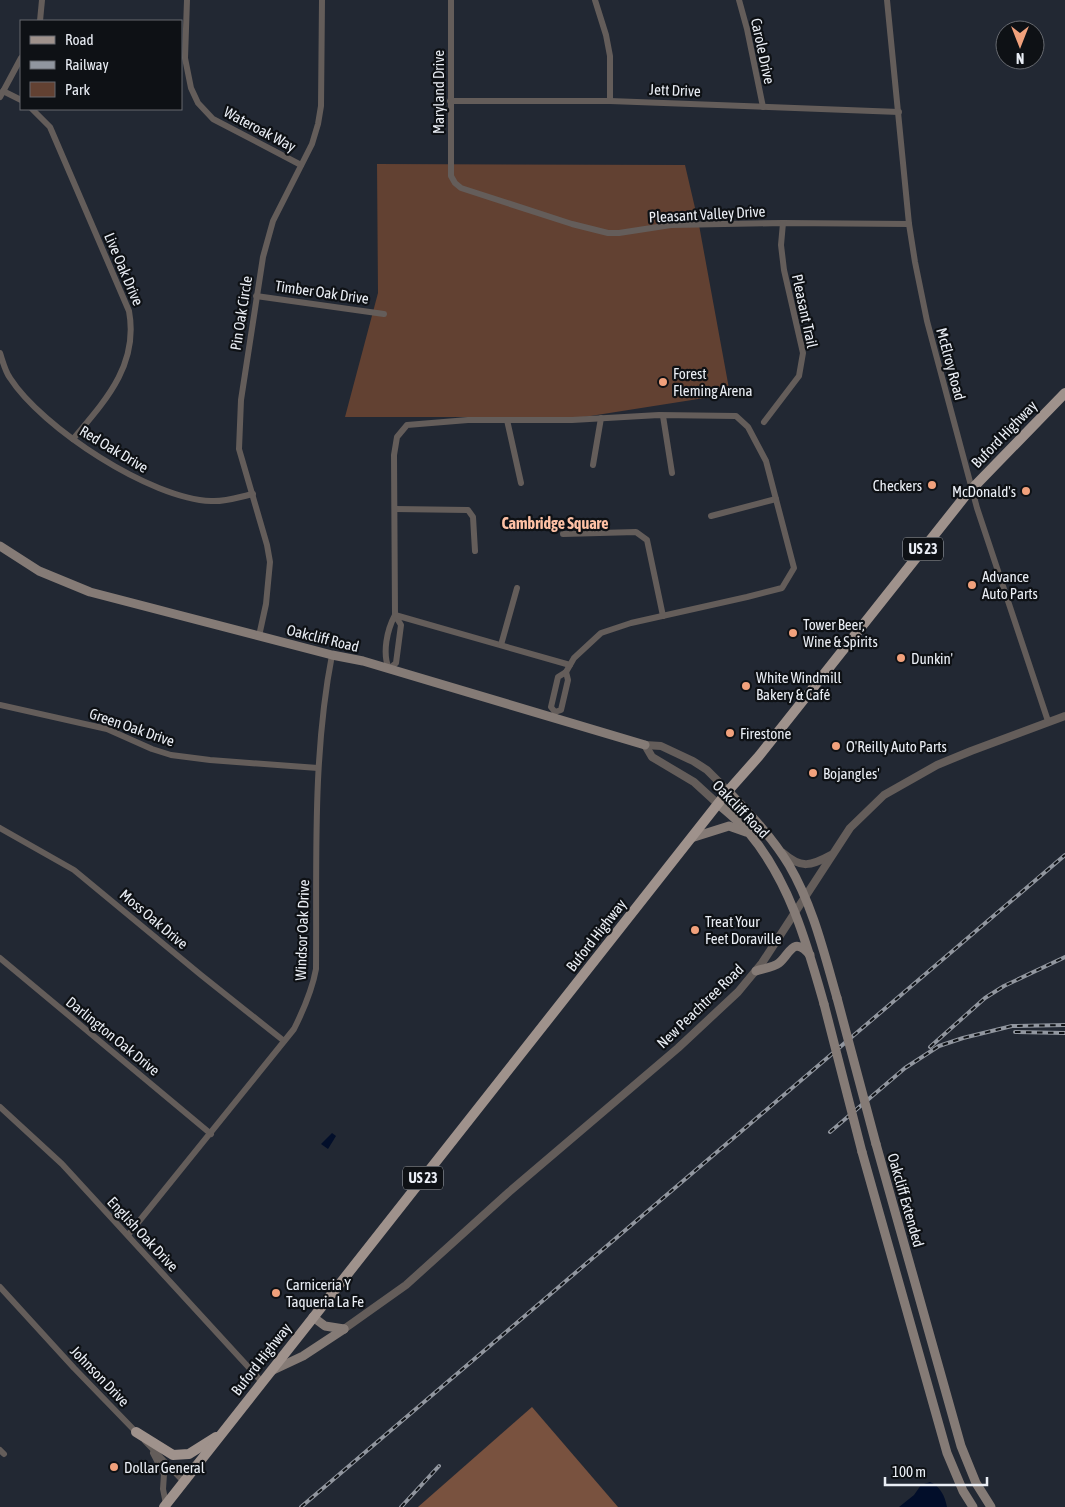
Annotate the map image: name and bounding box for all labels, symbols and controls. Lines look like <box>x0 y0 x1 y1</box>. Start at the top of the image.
street label: Carole Drive <box>748 16 778 86</box>
legend <box>20 20 182 110</box>
north arrow <box>995 20 1045 70</box>
text: Road <box>65 31 94 48</box>
street label: Maryland Drive <box>430 50 447 134</box>
text: N <box>1016 50 1024 66</box>
text: Railway <box>65 56 109 73</box>
text: Park <box>65 81 90 98</box>
street label: Jett Drive <box>649 81 701 99</box>
street label: Wateroak Way <box>221 103 299 155</box>
street label: Pleasant Valley Drive <box>648 202 766 226</box>
street label: Live Oak Drive <box>101 230 147 308</box>
street label: Pleasant Trail <box>789 273 821 350</box>
street label: Pin Oak Circle <box>227 274 255 351</box>
street label: Timber Oak Drive <box>274 277 370 307</box>
street label: McElroy Road <box>933 326 969 402</box>
place label: Forest Fleming Arena <box>673 365 753 399</box>
marker: Forest Fleming Arena <box>657 376 669 388</box>
street label: Buford Highway <box>968 397 1040 471</box>
street label: Red Oak Drive <box>77 422 152 476</box>
place label: Checkers <box>873 477 922 494</box>
marker: Checkers <box>926 479 938 491</box>
place label: McDonald's <box>952 483 1016 500</box>
marker: McDonald's <box>1020 485 1032 497</box>
district label: Cambridge Square <box>501 514 609 532</box>
road number: US 23 <box>903 538 943 560</box>
place label: Advance Auto Parts <box>982 568 1038 602</box>
marker: Advance Auto Parts <box>966 579 978 591</box>
place label: Tower Beer, Wine & Spirits <box>803 616 878 650</box>
street label: Oakcliff Road <box>285 621 361 655</box>
marker: Tower Beer, Wine & Spirits <box>787 627 799 639</box>
place label: Dunkin' <box>911 650 953 667</box>
marker: Dunkin' <box>895 652 907 664</box>
place label: White Windmill Bakery & Café <box>756 669 842 703</box>
marker: White Windmill Bakery & Café <box>740 680 752 692</box>
street label: Green Oak Drive <box>87 705 177 750</box>
place label: Firestone <box>740 725 792 742</box>
marker: Firestone <box>724 727 736 739</box>
place label: O'Reilly Auto Parts <box>846 738 947 755</box>
marker: O'Reilly Auto Parts <box>830 740 842 752</box>
place label: Bojangles' <box>823 765 880 782</box>
marker: Bojangles' <box>807 767 819 779</box>
street label: Oakcliff Road <box>709 777 773 841</box>
street label: Windsor Oak Drive <box>292 879 312 981</box>
street label: Moss Oak Drive <box>117 886 191 952</box>
street label: Buford Highway <box>563 895 629 975</box>
place label: Treat Your Feet Doraville <box>705 913 782 947</box>
marker: Treat Your Feet Doraville <box>689 924 701 936</box>
street label: New Peachtree Road <box>653 961 747 1051</box>
street label: Darlington Oak Drive <box>63 993 163 1079</box>
street label: Oakcliff Extended <box>884 1151 928 1249</box>
road number: US 23 <box>403 1166 443 1190</box>
street label: English Oak Drive <box>104 1193 182 1275</box>
place label: Carniceria Y Taqueria La Fe <box>286 1276 364 1310</box>
marker: Carniceria Y Taqueria La Fe <box>270 1287 282 1299</box>
street label: Buford Highway <box>228 1319 294 1399</box>
street label: Johnson Drive <box>67 1342 133 1410</box>
scale bar <box>885 1454 988 1486</box>
place label: Dollar General <box>124 1459 205 1476</box>
marker: Dollar General <box>108 1461 120 1473</box>
text: 100 m <box>892 1463 926 1480</box>

